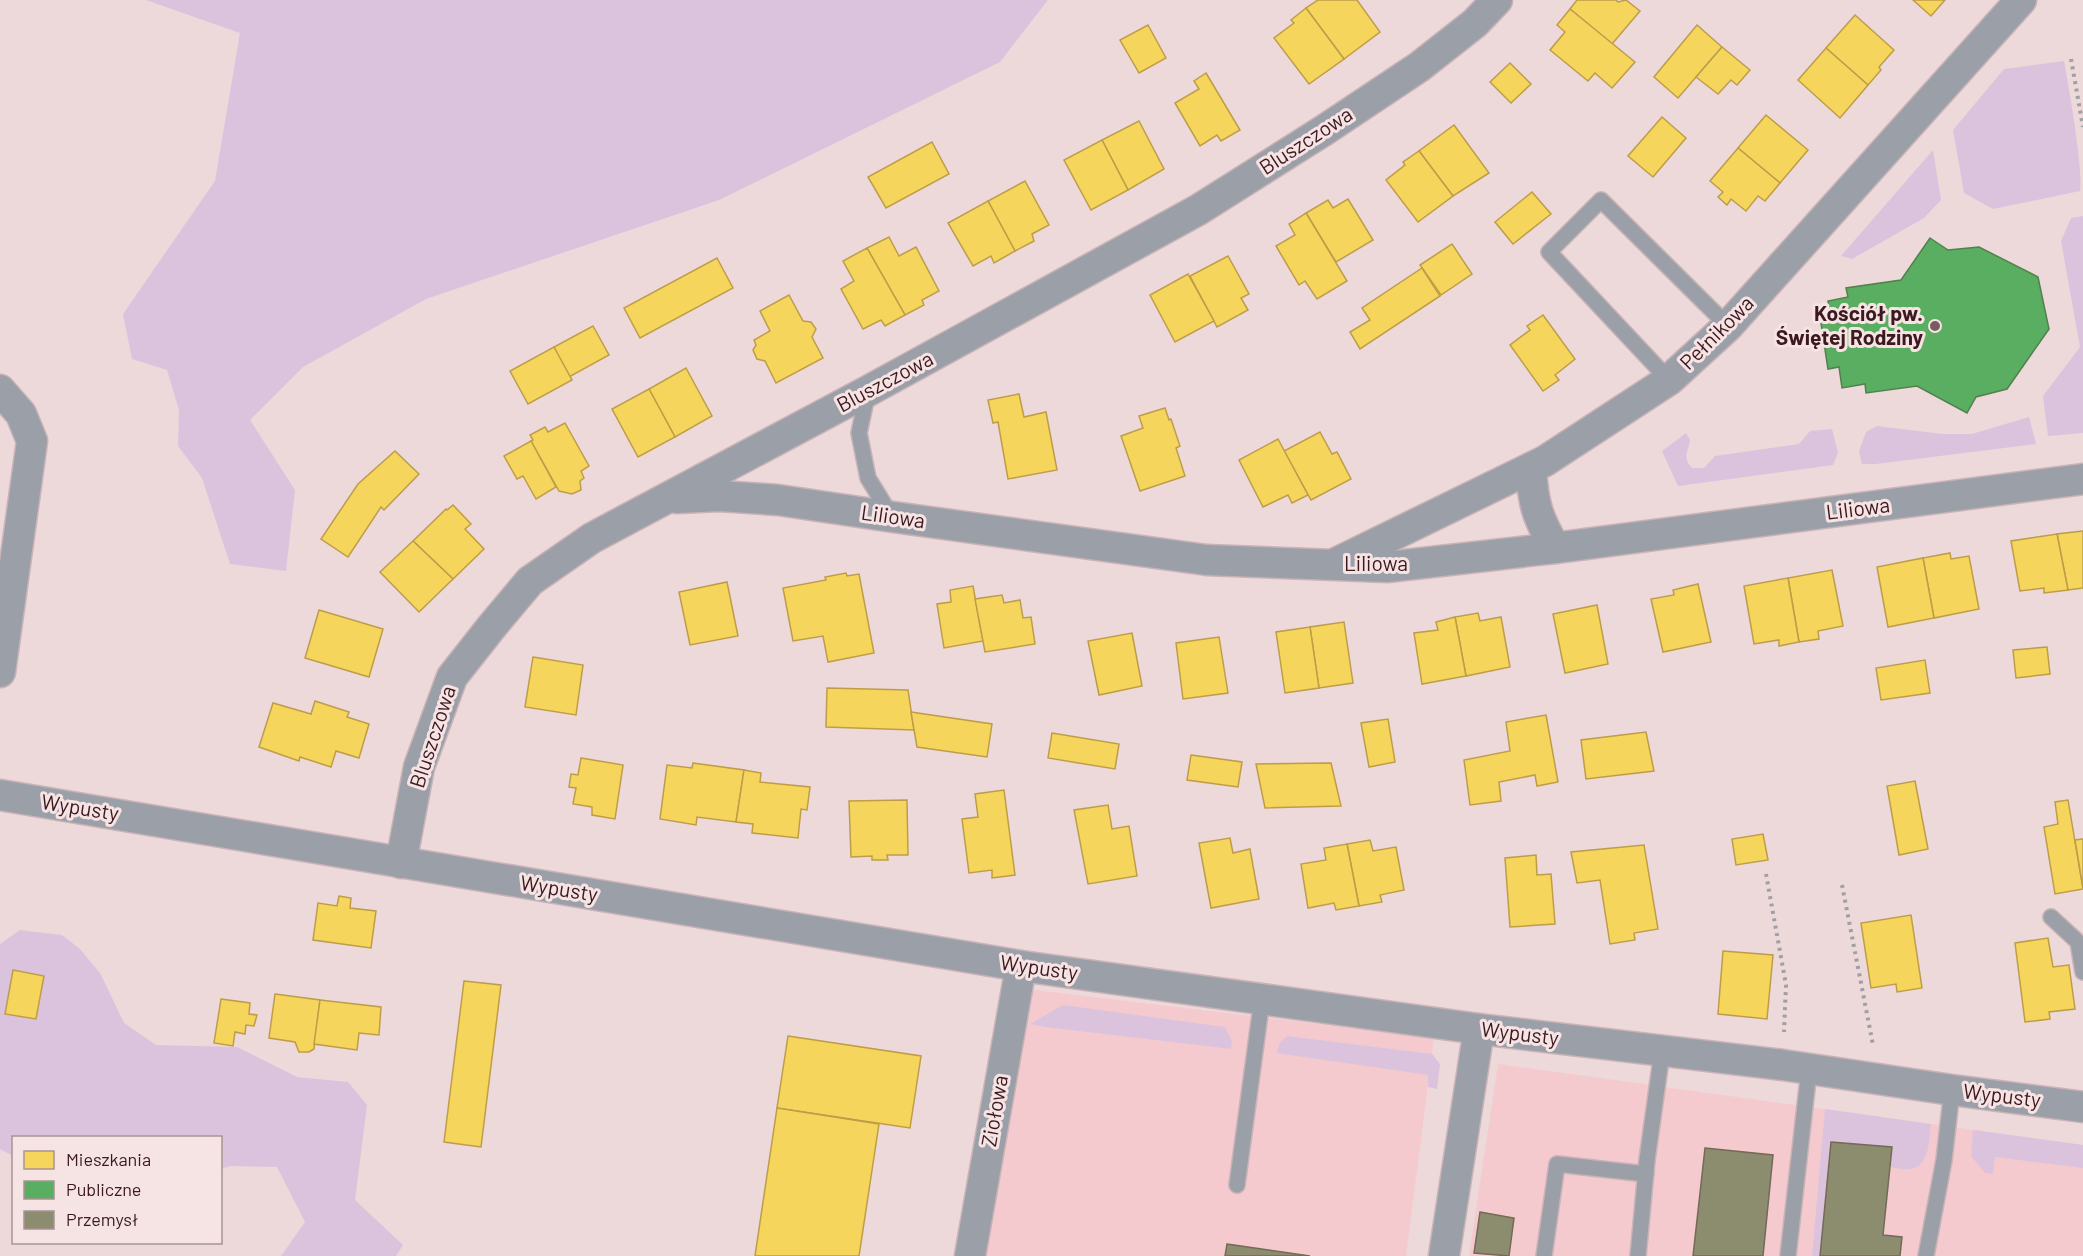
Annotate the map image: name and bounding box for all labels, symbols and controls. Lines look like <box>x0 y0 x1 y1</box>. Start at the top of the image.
street label: Bluszczowa <box>1254 100 1356 179</box>
street label: Pełnikowa <box>1674 290 1758 374</box>
place label: Kościół pw. Świętej Rodziny <box>1776 300 1923 349</box>
marker: Kościół pw. Świętej Rodziny <box>1928 319 1942 333</box>
street label: Bluszczowa <box>832 345 937 417</box>
street label: Liliowa <box>1824 491 1891 524</box>
street label: Liliowa <box>860 499 927 532</box>
street label: Liliowa <box>1344 550 1408 575</box>
street label: Bluszczowa <box>403 682 460 791</box>
street label: Wypusty <box>40 788 121 825</box>
street label: Wypusty <box>519 869 600 906</box>
street label: Wypusty <box>999 949 1080 984</box>
street label: Wypusty <box>1480 1015 1561 1050</box>
street label: Ziołowa <box>975 1073 1012 1148</box>
street label: Wypusty <box>1962 1077 2043 1112</box>
legend <box>12 1136 222 1244</box>
text: Mieszkania <box>66 1148 151 1170</box>
text: Publiczne <box>66 1178 141 1200</box>
text: Przemysł <box>66 1208 138 1230</box>

